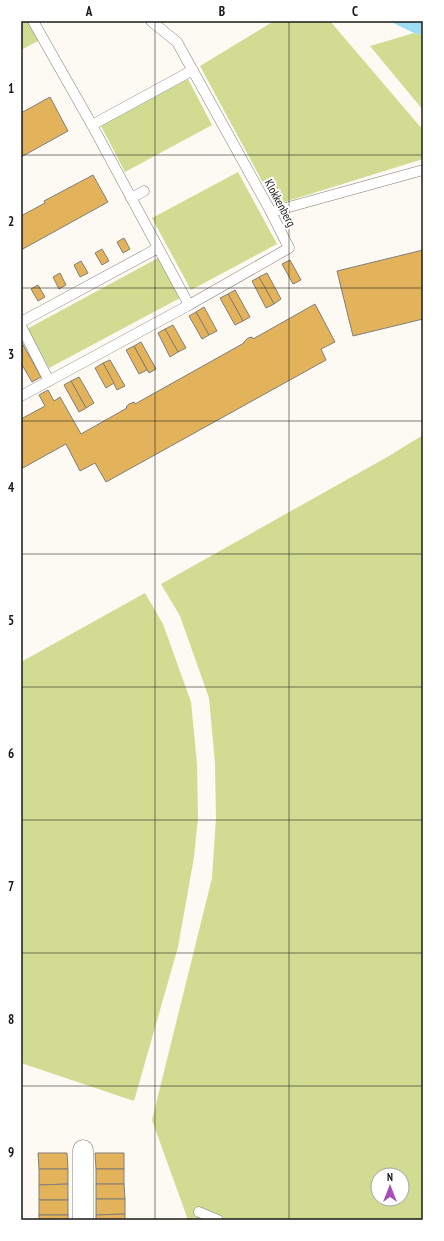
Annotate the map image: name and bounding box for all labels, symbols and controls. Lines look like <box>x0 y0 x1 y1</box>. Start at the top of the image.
text: A <box>85 3 93 20</box>
text: B <box>219 3 225 20</box>
text: C <box>352 3 358 20</box>
text: 1 <box>8 80 14 97</box>
street label: Klokkenberg <box>262 176 299 229</box>
text: 2 <box>8 213 14 230</box>
text: 3 <box>8 346 14 363</box>
text: 4 <box>8 479 15 496</box>
text: 5 <box>8 612 14 629</box>
text: 6 <box>8 745 14 762</box>
text: 7 <box>8 878 14 895</box>
text: 8 <box>8 1011 14 1028</box>
text: 9 <box>8 1144 14 1161</box>
north arrow <box>370 1167 410 1207</box>
text: N <box>387 1170 393 1184</box>

